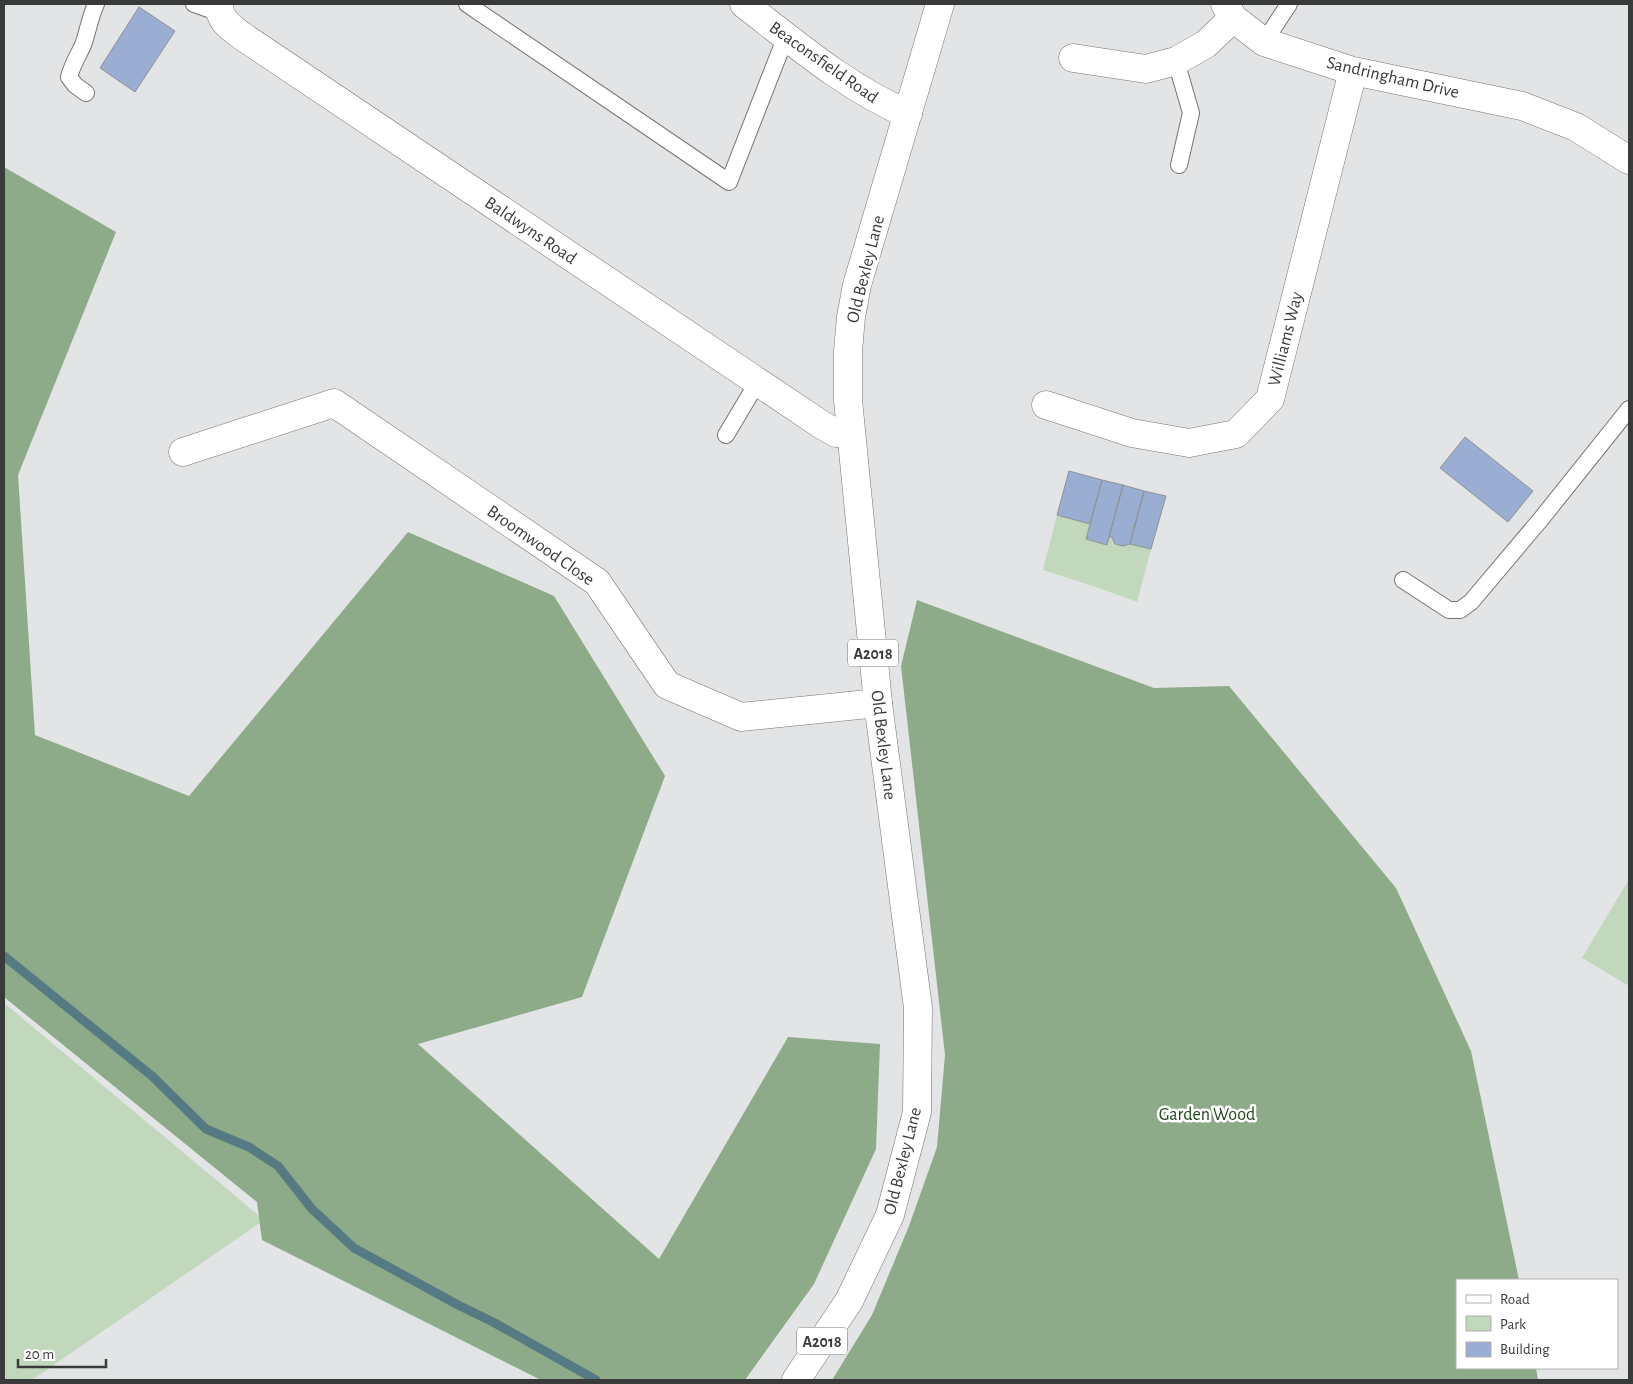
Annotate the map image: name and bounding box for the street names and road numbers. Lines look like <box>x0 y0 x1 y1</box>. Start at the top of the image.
street label: Beaconsfield Road <box>766 19 881 107</box>
street label: Sandringham Drive <box>1325 54 1461 102</box>
street label: Baldwyns Road <box>481 194 580 268</box>
street label: Old Bexley Lane <box>844 214 888 325</box>
street label: Williams Way <box>1266 290 1306 388</box>
street label: Broomwood Close <box>484 502 597 589</box>
road number: A2018 <box>848 640 898 666</box>
street label: Old Bexley Lane <box>867 689 899 801</box>
street label: Old Bexley Lane <box>881 1106 925 1217</box>
road number: A2018 <box>797 1328 847 1354</box>

